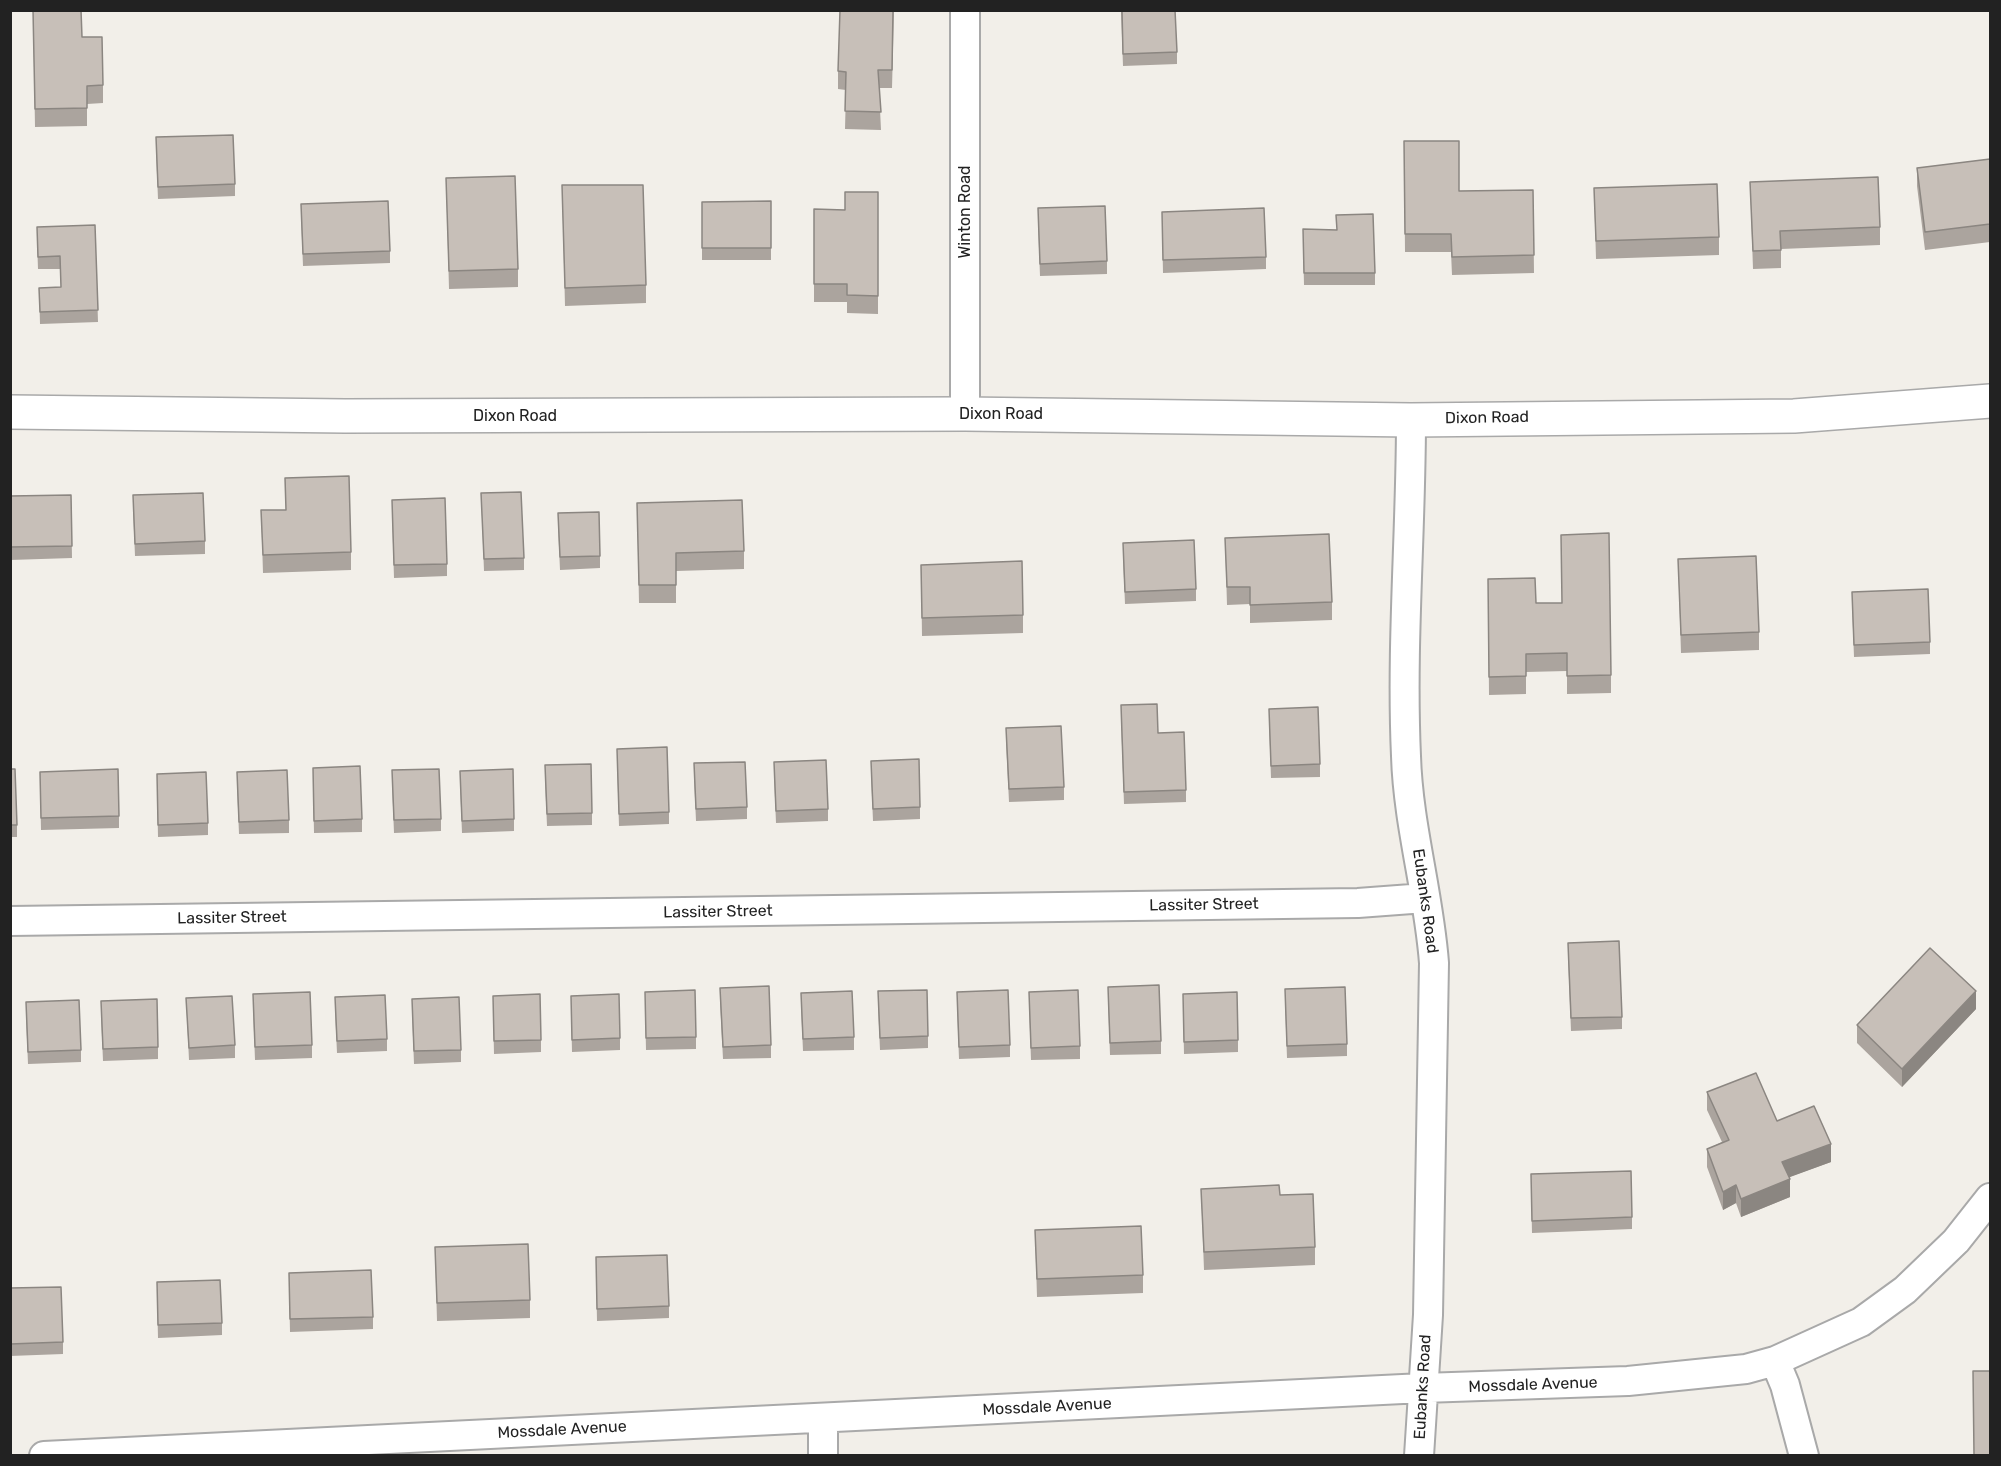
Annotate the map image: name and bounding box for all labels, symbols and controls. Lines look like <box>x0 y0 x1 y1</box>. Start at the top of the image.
street label: Winton Road <box>955 165 975 259</box>
street label: Dixon Road <box>959 404 1043 424</box>
street label: Dixon Road <box>473 406 557 426</box>
street label: Dixon Road <box>1445 408 1529 428</box>
street label: Eubanks Road <box>1408 847 1442 955</box>
street label: Lassiter Street <box>1149 894 1259 916</box>
street label: Lassiter Street <box>663 901 773 923</box>
street label: Lassiter Street <box>177 907 287 929</box>
street label: Eubanks Road <box>1411 1334 1435 1440</box>
street label: Mossdale Avenue <box>1468 1373 1598 1397</box>
street label: Mossdale Avenue <box>982 1394 1112 1420</box>
street label: Mossdale Avenue <box>497 1417 627 1443</box>

